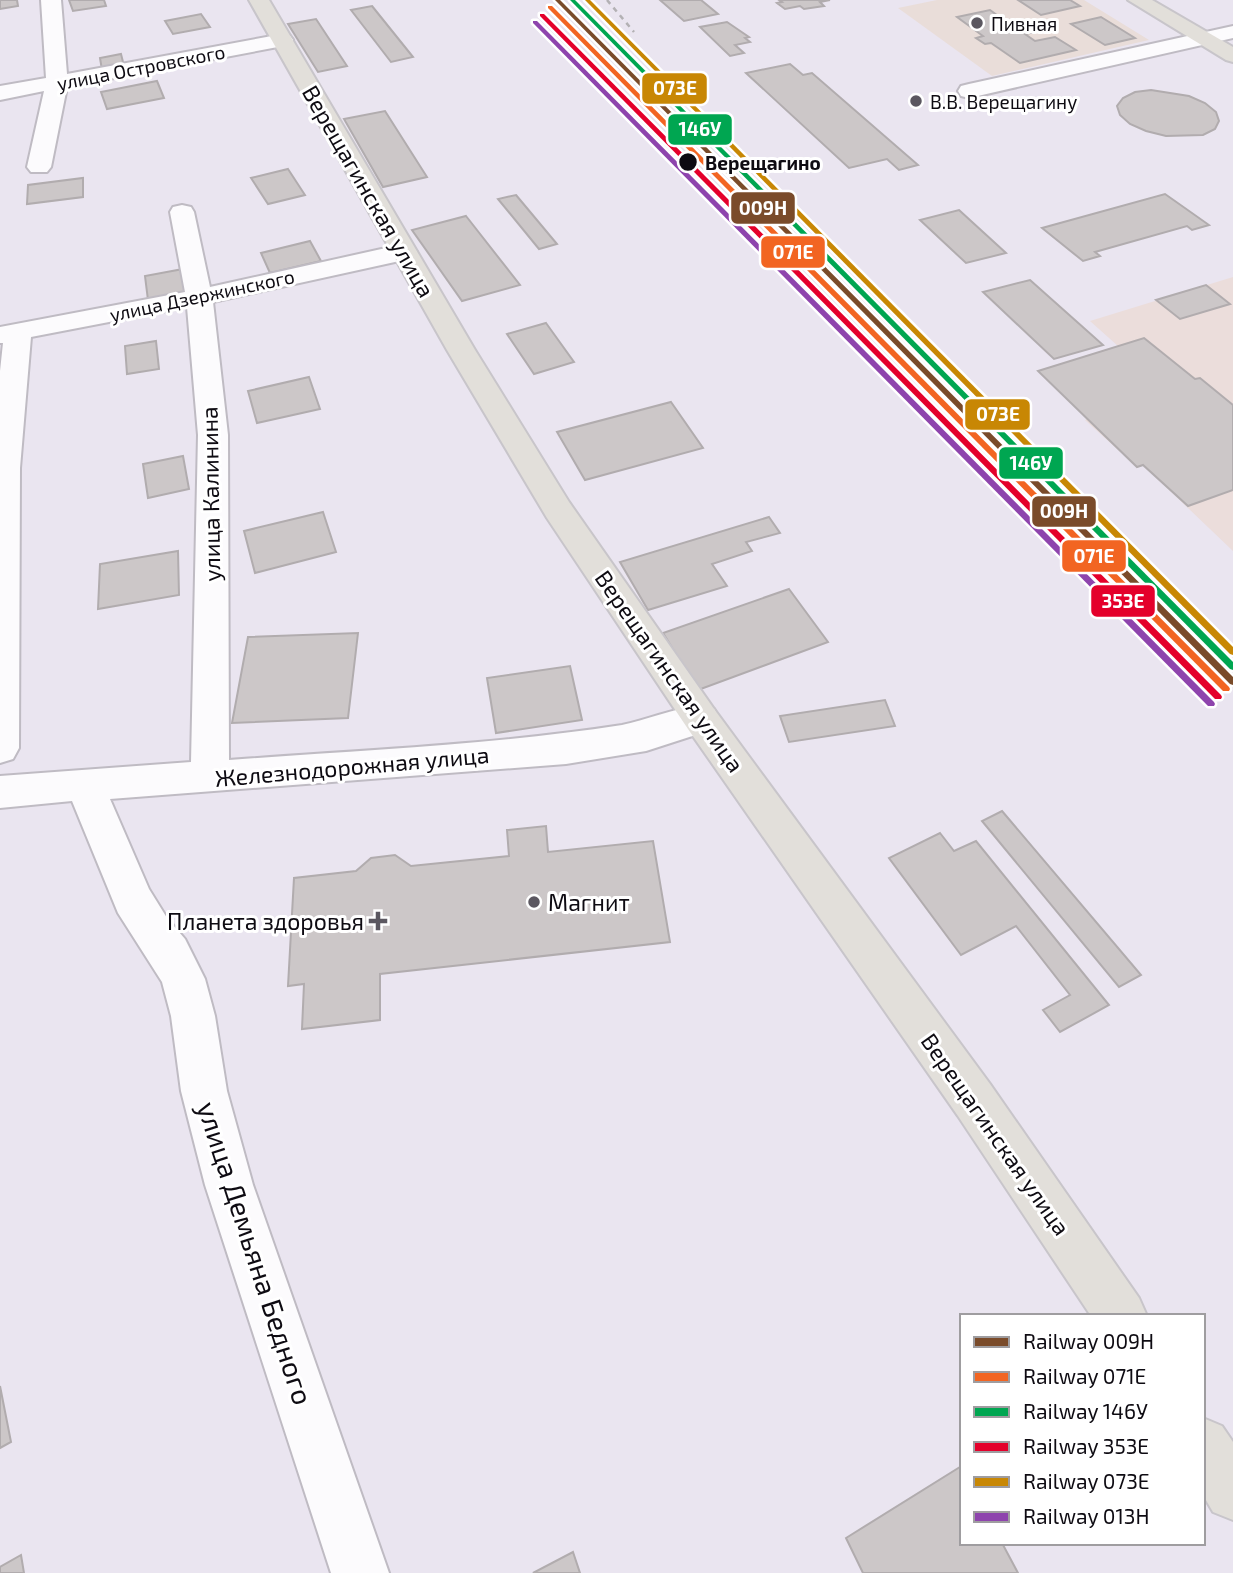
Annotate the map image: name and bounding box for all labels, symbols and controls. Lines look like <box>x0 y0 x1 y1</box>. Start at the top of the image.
place label: Пивная <box>991 12 1057 35</box>
marker: Пивная <box>969 15 985 31</box>
street label: улица Островского <box>55 39 227 96</box>
line badge: 073Е <box>641 72 708 105</box>
text: 073Е <box>653 76 697 99</box>
street label: Верещагинская улица <box>296 80 441 302</box>
place label: В.В. Верещагину <box>930 90 1077 114</box>
marker: В.В. Верещагину <box>908 93 924 109</box>
line badge: 146У <box>667 113 733 146</box>
text: 146У <box>679 117 722 140</box>
marker: Верещагино <box>677 151 699 173</box>
place label: Верещагино <box>705 151 821 174</box>
line badge: 009Н <box>730 191 796 225</box>
text: 009Н <box>739 196 787 219</box>
line badge: 071Е <box>760 235 826 269</box>
text: 071Е <box>772 240 814 263</box>
street label: улица Дзержинского <box>108 264 297 327</box>
line badge: 073Е <box>964 398 1031 431</box>
text: 073Е <box>976 402 1020 425</box>
street label: улица Калинина <box>194 406 227 582</box>
line badge: 146У <box>998 446 1064 480</box>
text: 146У <box>1010 451 1053 474</box>
line badge: 009Н <box>1031 495 1097 528</box>
text: 009Н <box>1040 499 1088 522</box>
line badge: 071Е <box>1061 539 1127 573</box>
text: 071Е <box>1073 544 1115 567</box>
street label: Верещагинская улица <box>589 565 750 778</box>
line badge: 353Е <box>1090 584 1156 618</box>
text: 353Е <box>1101 589 1145 612</box>
street label: Железнодорожная улица <box>214 740 490 793</box>
place label: Магнит <box>548 888 630 916</box>
marker: Магнит <box>526 894 542 910</box>
place label: Планета здоровья <box>167 907 364 935</box>
marker: Планета здоровья <box>370 913 386 929</box>
street label: Верещагинская улица <box>915 1028 1076 1241</box>
street label: улица Демьяна Бедного <box>191 1097 321 1409</box>
legend <box>960 1314 1205 1545</box>
text: Railway 009Н <box>1023 1328 1154 1353</box>
text: Railway 071Е <box>1023 1363 1146 1388</box>
text: Railway 146У <box>1023 1398 1148 1423</box>
text: Railway 353Е <box>1023 1433 1149 1458</box>
text: Railway 073Е <box>1023 1468 1150 1493</box>
text: Railway 013Н <box>1023 1503 1149 1528</box>

